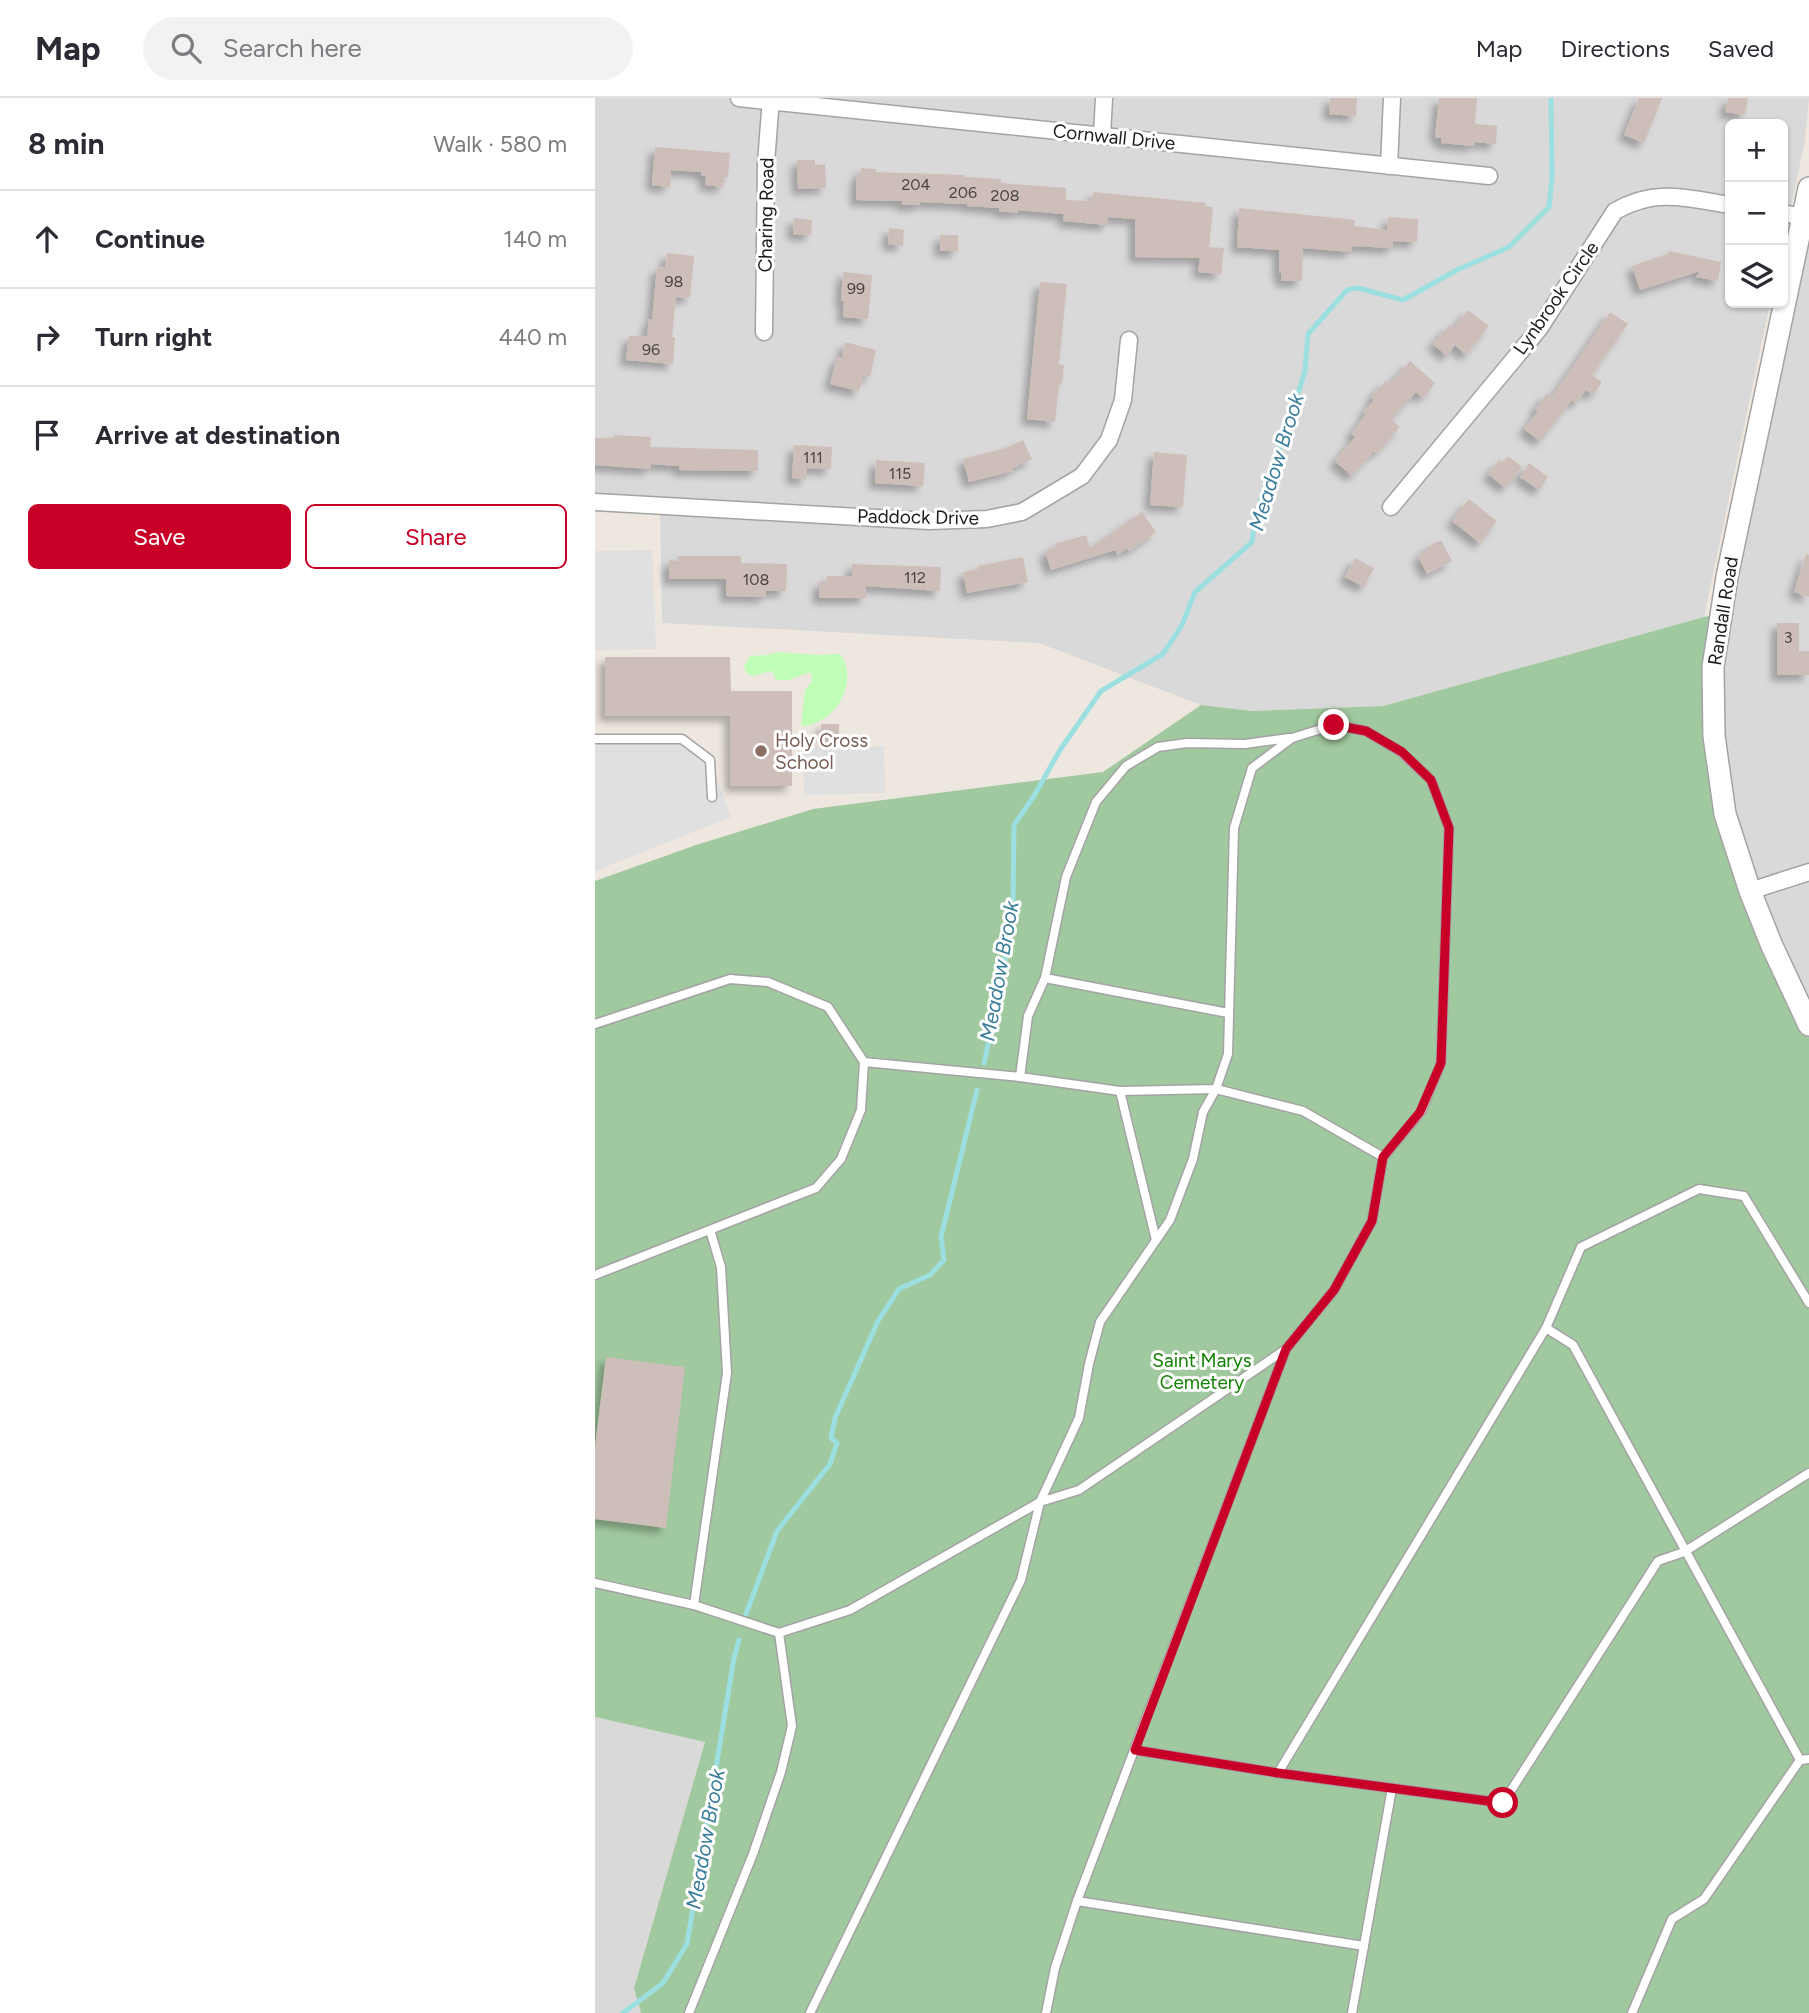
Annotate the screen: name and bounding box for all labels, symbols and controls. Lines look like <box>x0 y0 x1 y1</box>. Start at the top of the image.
search box <box>143 17 633 80</box>
text: Map <box>35 29 101 68</box>
icon: search <box>167 29 205 67</box>
text: Search here <box>223 32 362 64</box>
text: Map <box>1476 34 1522 63</box>
text: Directions <box>1560 34 1670 63</box>
text: Saved <box>1708 34 1774 63</box>
street label: Cornwall Drive <box>1052 119 1176 155</box>
map controls <box>1725 119 1788 308</box>
button: + <box>1725 119 1788 182</box>
text: 8 min <box>28 125 105 162</box>
text: Walk · 580 m <box>433 130 567 158</box>
street label: Charing Road <box>753 157 779 273</box>
house number: 204 <box>901 175 931 194</box>
button: − <box>1725 182 1788 245</box>
house number: 206 <box>949 183 977 202</box>
house number: 208 <box>990 186 1020 205</box>
icon: ahead <box>28 220 66 258</box>
text: Continue <box>95 223 205 255</box>
text: 140 m <box>503 225 567 253</box>
street label: Lynbrook Circle <box>1508 237 1604 359</box>
button: layers <box>1725 245 1788 308</box>
house number: 98 <box>665 272 683 291</box>
house number: 99 <box>847 279 865 298</box>
icon: right <box>28 318 66 356</box>
text: Turn right <box>95 321 212 353</box>
text: 440 m <box>498 323 567 351</box>
house number: 96 <box>642 340 660 359</box>
water label: Meadow Brook <box>1243 390 1309 534</box>
icon: arrive <box>28 416 66 454</box>
text: Arrive at destination <box>95 419 340 451</box>
house number: 111 <box>803 448 823 467</box>
house number: 115 <box>889 464 911 483</box>
button: Save <box>28 504 291 569</box>
button: Share <box>305 504 567 569</box>
street label: Paddock Drive <box>857 504 979 530</box>
street label: Randall Road <box>1703 555 1743 667</box>
house number: 112 <box>904 568 926 587</box>
house number: 108 <box>743 570 769 589</box>
house number: 3 <box>1784 628 1792 647</box>
route end <box>1318 709 1349 740</box>
place label: Holy Cross School <box>775 729 868 774</box>
marker: Holy Cross School <box>753 743 769 759</box>
water label: Meadow Brook <box>974 898 1024 1043</box>
park label: Saint Marys Cemetery <box>1152 1349 1252 1394</box>
water label: Meadow Brook <box>680 1766 730 1911</box>
route start <box>1487 1787 1518 1818</box>

